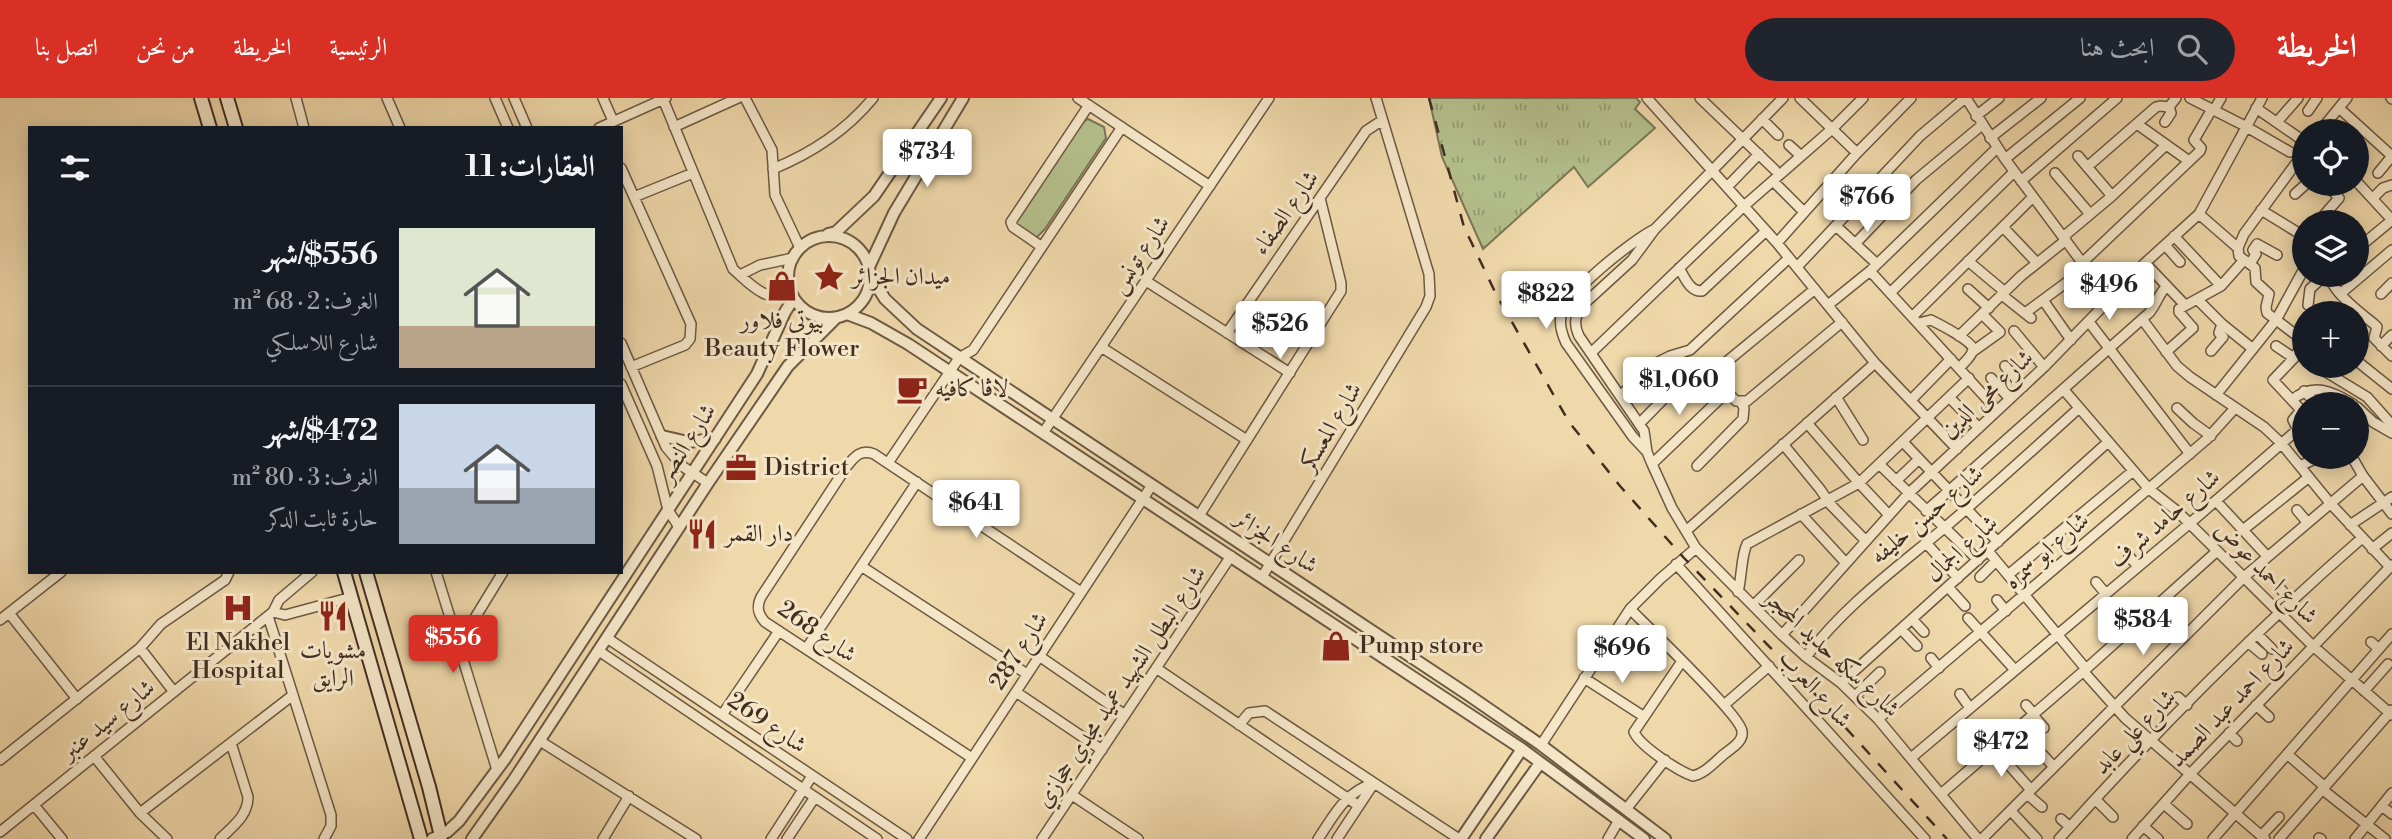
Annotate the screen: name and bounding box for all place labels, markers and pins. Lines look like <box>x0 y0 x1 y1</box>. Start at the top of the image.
pin: $734 <box>886 130 968 189</box>
pin: $766 <box>1826 174 1908 234</box>
place icon: ميدان الجزائر <box>812 260 846 294</box>
place label: ميدان الجزائر <box>849 262 950 292</box>
pin: $496 <box>2068 262 2150 322</box>
shop icon: بيوتى فلاور Beauty Flower <box>765 269 799 303</box>
pin: $822 <box>1505 272 1587 331</box>
pin: $526 <box>1239 302 1321 361</box>
place label: بيوتى فلاور Beauty Flower <box>704 306 859 364</box>
pin: $1,060 <box>1622 358 1736 417</box>
cafe icon: لاڤا كافيه <box>895 372 929 406</box>
place label: لاڤا كافيه <box>935 374 1009 404</box>
office icon: District <box>724 451 758 485</box>
place label: District <box>764 453 850 483</box>
pin: $641 <box>935 480 1017 540</box>
restaurant icon: دار القمر <box>685 517 719 551</box>
place label: دار القمر <box>722 519 793 549</box>
hospital icon: El Nakhel Hospital <box>221 591 255 625</box>
pin: $584 <box>2102 598 2184 657</box>
restaurant icon: مشويات الرايق <box>316 599 350 633</box>
pin: $556 <box>412 616 494 675</box>
pin: $696 <box>1581 626 1663 685</box>
place label: El Nakhel Hospital <box>186 628 290 686</box>
shop icon: Pump store <box>1319 629 1353 663</box>
place label: Pump store <box>1359 631 1484 661</box>
place label: مشويات الرايق <box>300 636 366 694</box>
pin: $472 <box>1960 720 2042 779</box>

